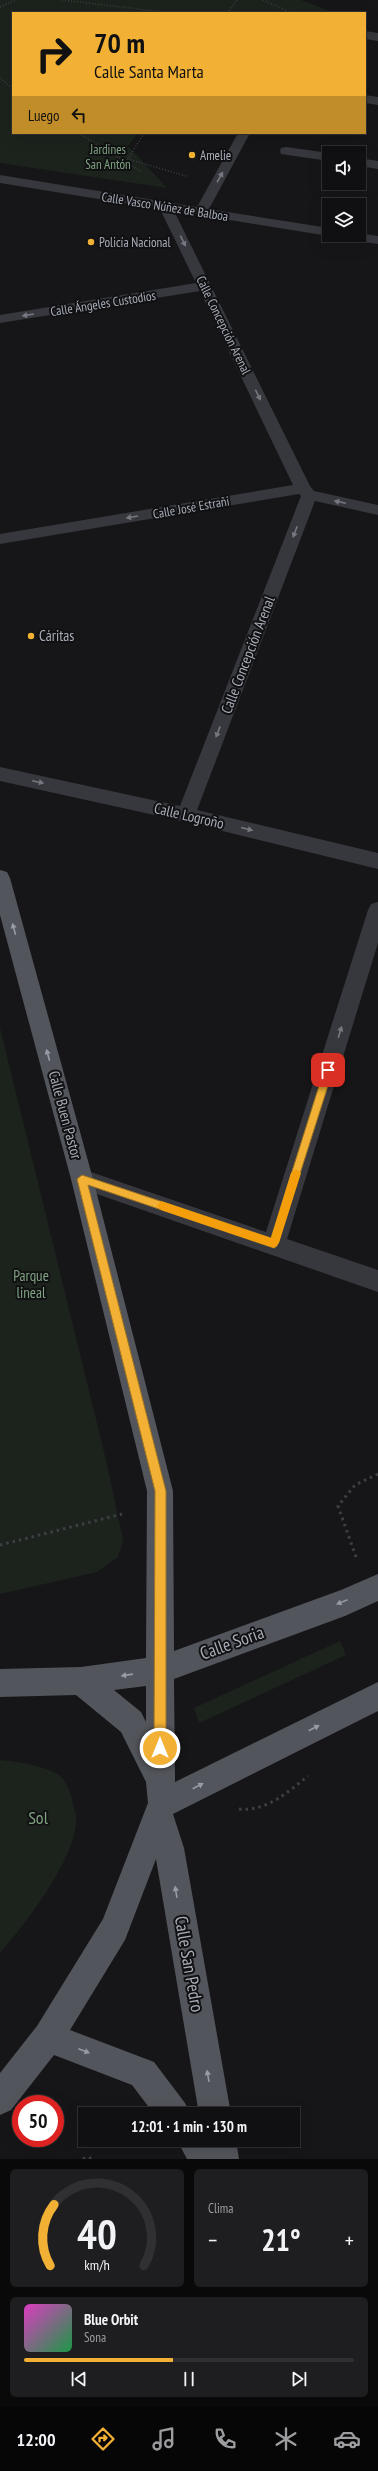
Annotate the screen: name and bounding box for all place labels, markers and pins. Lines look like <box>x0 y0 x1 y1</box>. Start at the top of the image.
place label: Amelie <box>200 147 231 164</box>
marker: Amelie <box>187 150 197 160</box>
place label: Policía Nacional <box>99 234 171 251</box>
marker: Policía Nacional <box>86 237 96 247</box>
place label: Cáritas <box>39 626 74 645</box>
marker: Cáritas <box>26 631 36 641</box>
pin <box>311 1053 345 1087</box>

